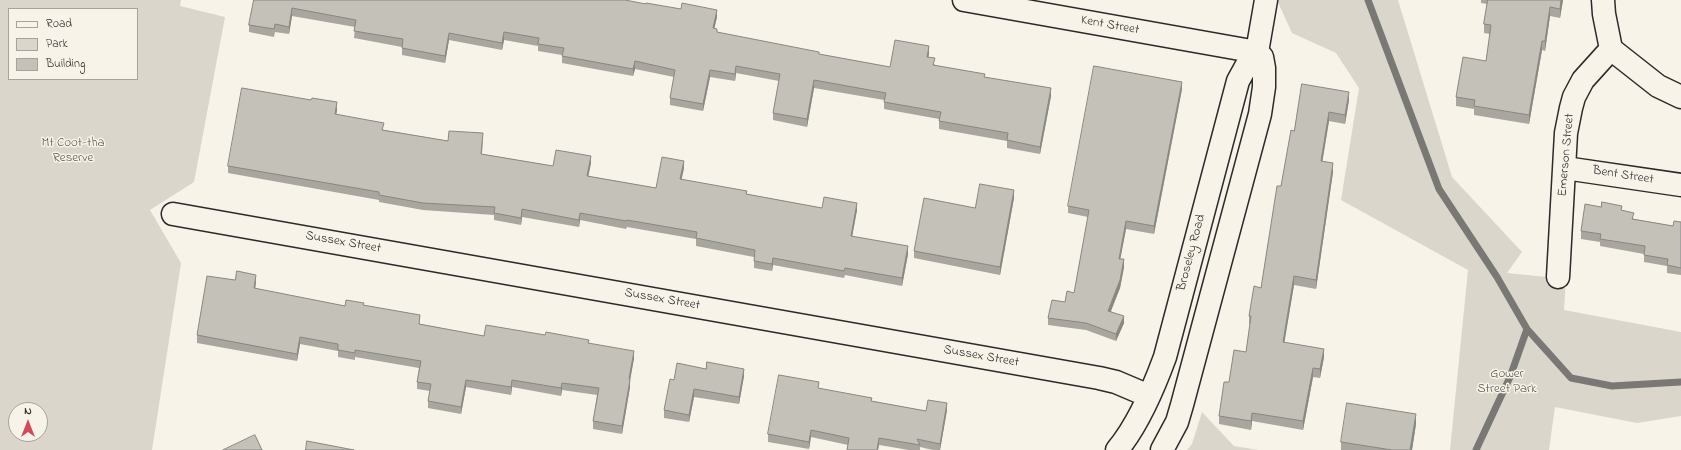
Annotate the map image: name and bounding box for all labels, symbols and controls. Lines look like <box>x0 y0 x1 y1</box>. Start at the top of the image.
legend <box>8 8 138 80</box>
street label: Kent Street <box>1080 13 1140 39</box>
text: Road <box>46 15 72 33</box>
text: Park <box>46 35 68 53</box>
text: Building <box>46 55 85 73</box>
street label: Emerson Street <box>1556 113 1578 197</box>
park label: Mt Coot-tha Reserve <box>42 136 104 167</box>
street label: Bent Street <box>1591 163 1655 189</box>
street label: Broseley Road <box>1174 213 1210 293</box>
street label: Sussex Street <box>304 229 382 257</box>
street label: Sussex Street <box>623 286 701 314</box>
street label: Sussex Street <box>942 343 1020 371</box>
park label: Gower Street Park <box>1477 367 1537 398</box>
north arrow <box>8 402 48 442</box>
text: N <box>24 403 32 419</box>

